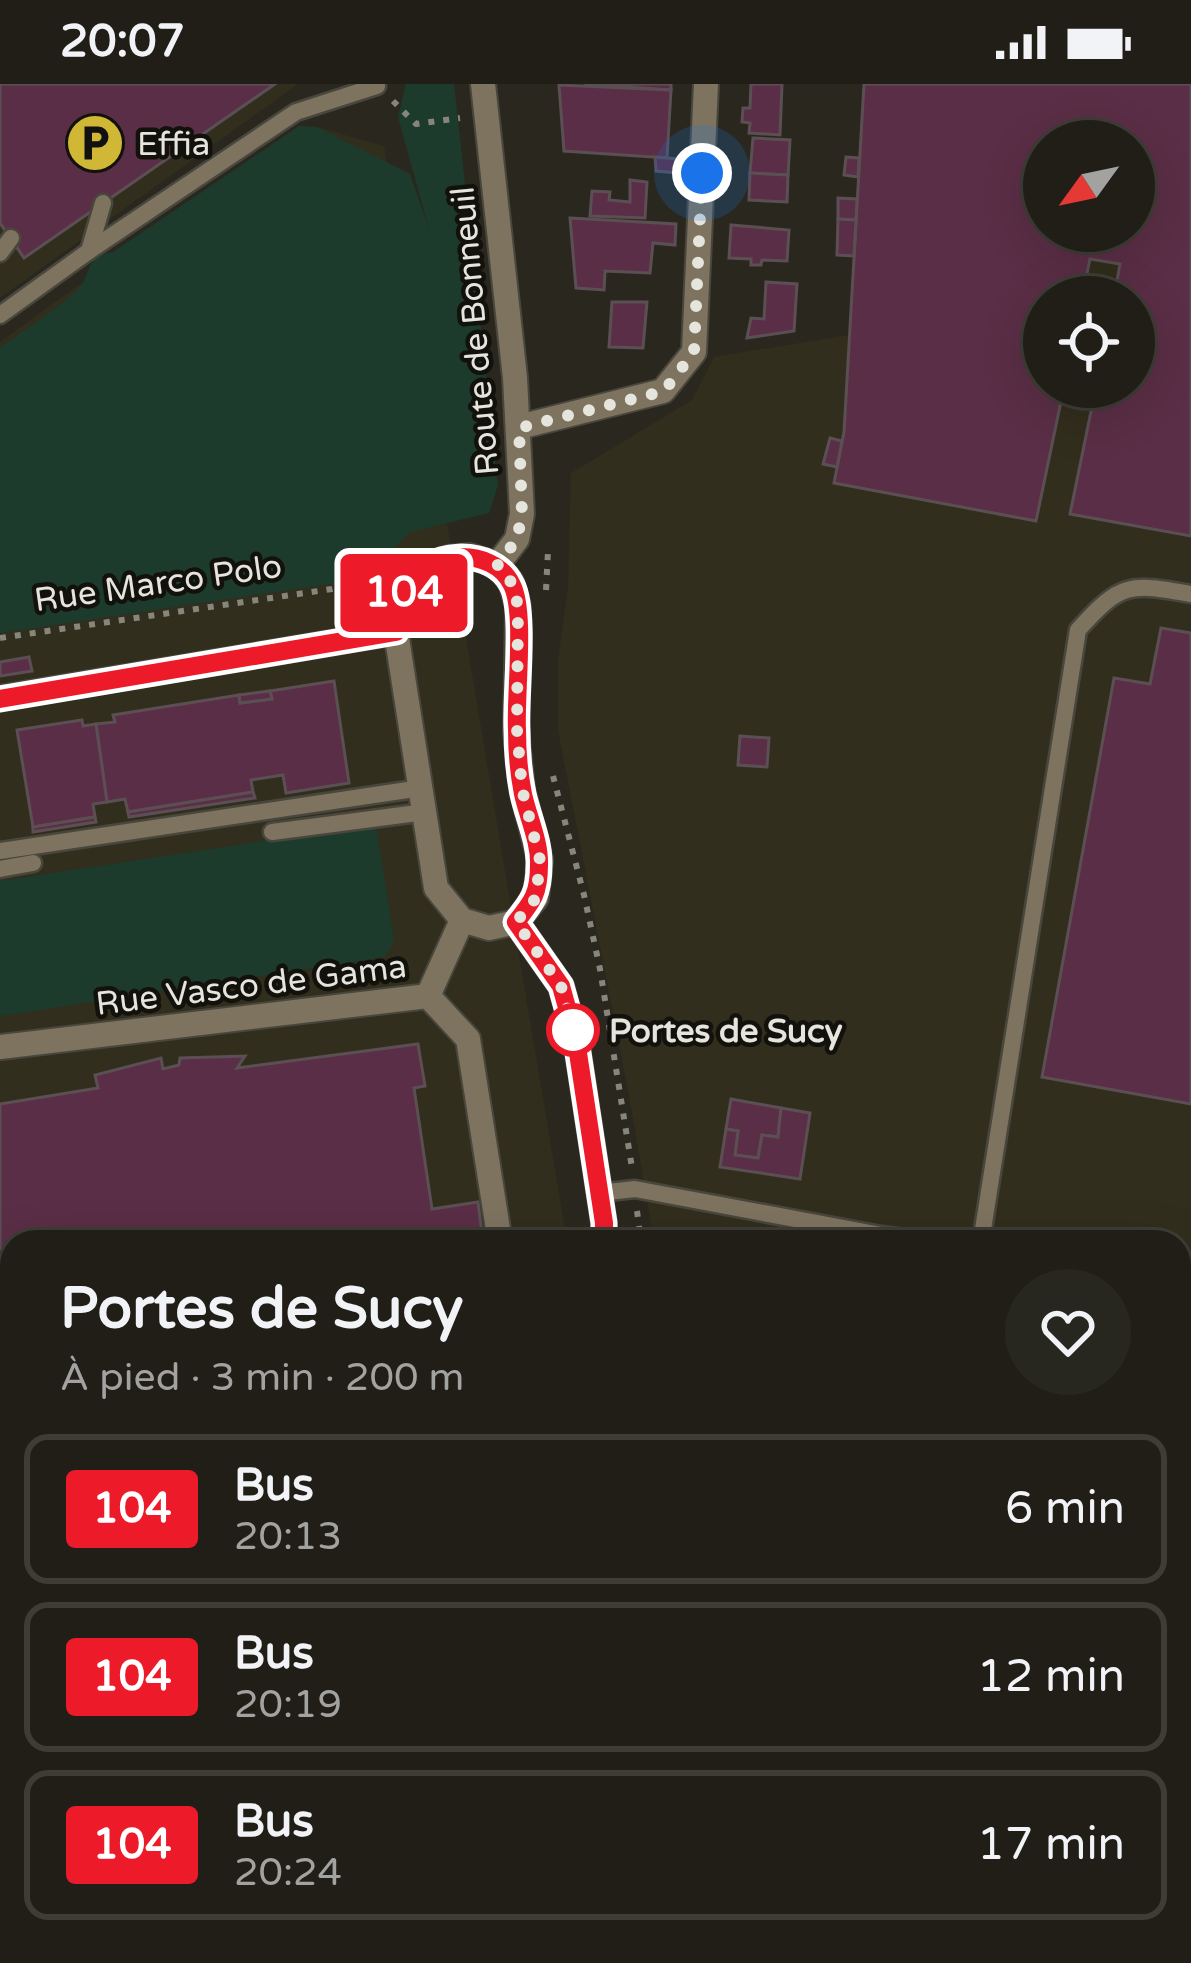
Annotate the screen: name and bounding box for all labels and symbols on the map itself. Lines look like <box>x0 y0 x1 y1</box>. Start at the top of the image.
parking icon: Effia <box>64 112 126 174</box>
north arrow <box>1023 120 1155 252</box>
place label: Effia <box>137 125 210 164</box>
your location <box>672 143 732 203</box>
street label: Route de Bonneuil <box>443 185 508 477</box>
street label: Rue Marco Polo <box>32 547 285 620</box>
line badge: 104 <box>335 554 473 632</box>
street label: Rue Vasco de Gama <box>94 947 409 1024</box>
marker: Portes de Sucy <box>548 1005 598 1055</box>
place label: Portes de Sucy <box>609 1012 843 1051</box>

